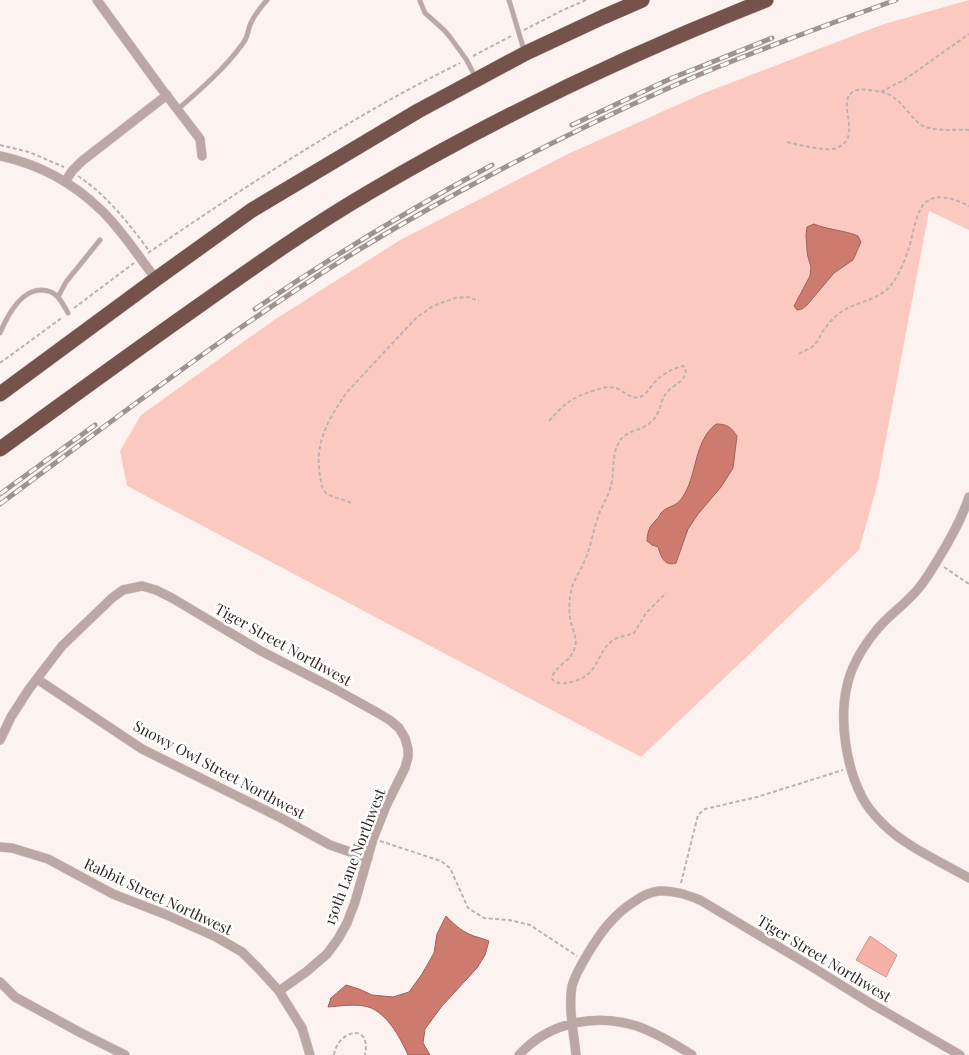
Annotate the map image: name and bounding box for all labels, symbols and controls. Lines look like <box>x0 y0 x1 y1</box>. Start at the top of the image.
street label: Tiger Street Northwest <box>212 598 356 690</box>
street label: Snowy Owl Street Northwest <box>130 715 309 823</box>
street label: 150th Lane Northwest <box>319 785 390 928</box>
street label: Rabbit Street Northwest <box>81 853 236 940</box>
street label: Tiger Street Northwest <box>754 910 896 1007</box>

